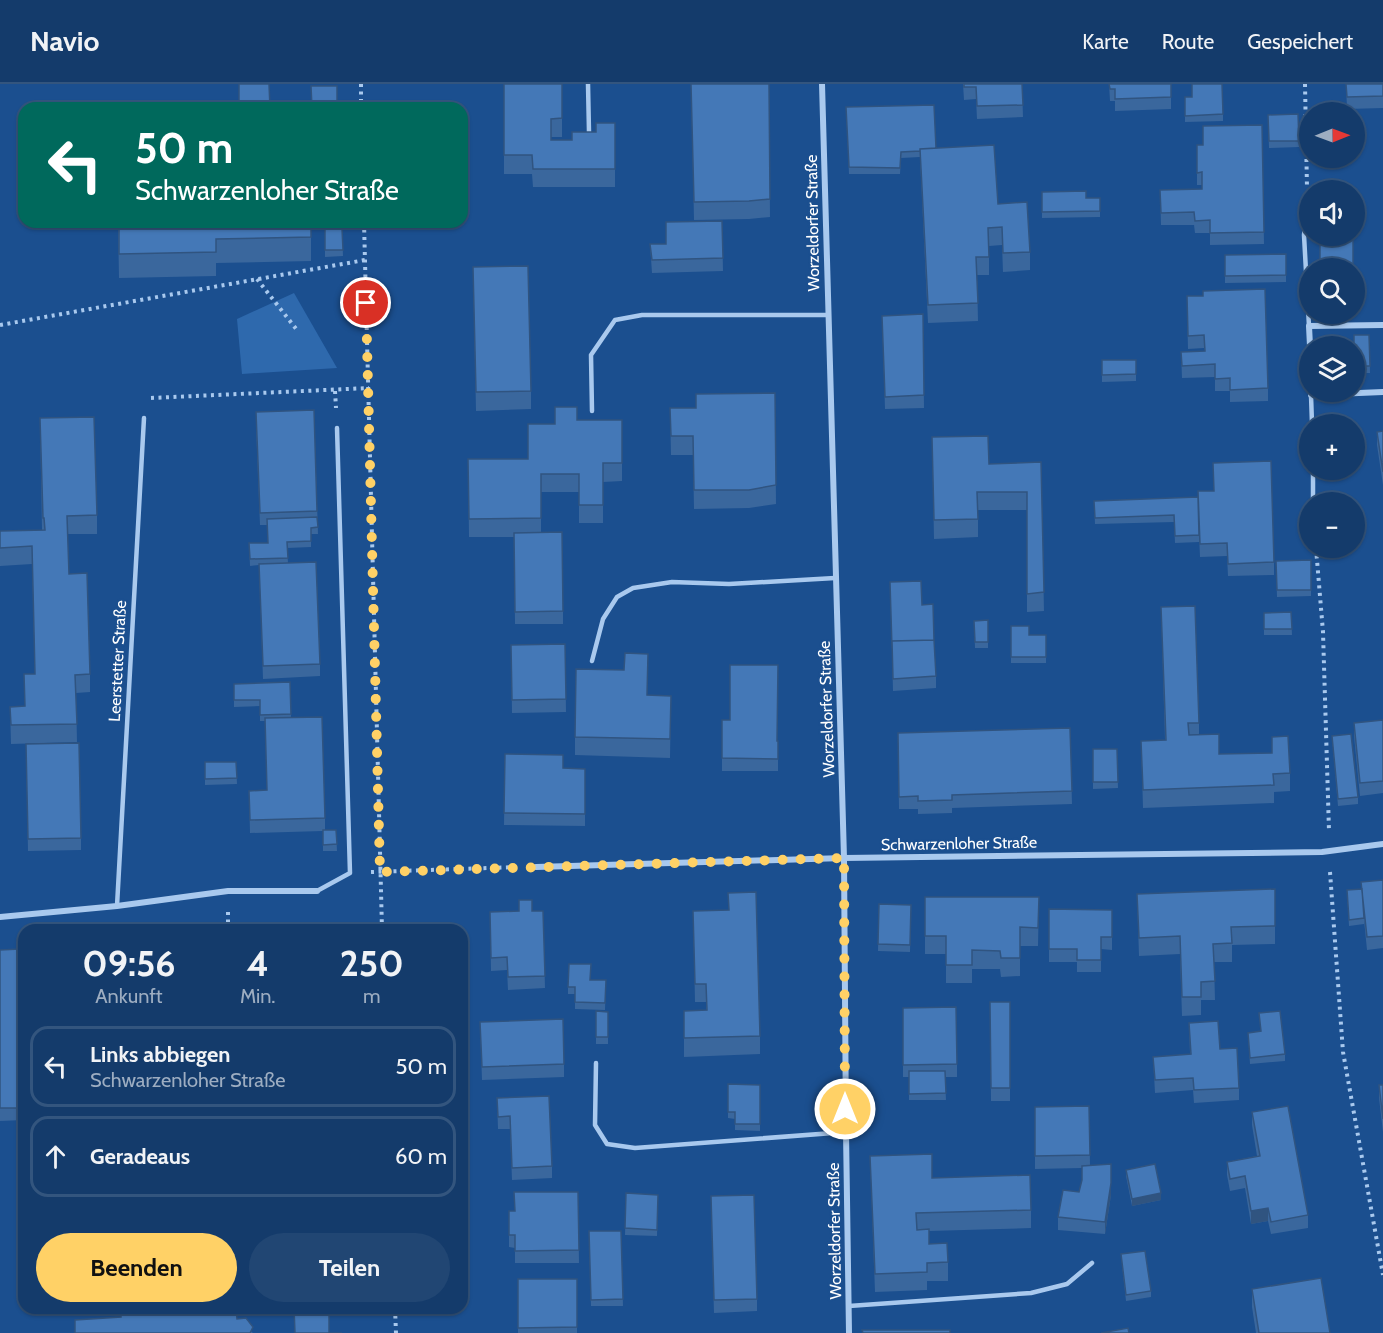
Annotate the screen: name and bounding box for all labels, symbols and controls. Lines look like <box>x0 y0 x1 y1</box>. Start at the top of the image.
text: Navio <box>30 24 100 58</box>
text: Karte <box>1082 29 1129 54</box>
text: Route <box>1162 29 1214 54</box>
text: Gespeichert <box>1247 29 1353 54</box>
north arrow <box>1299 102 1365 168</box>
map controls <box>1299 102 1365 558</box>
text: 50 m <box>135 122 233 174</box>
icon: left <box>36 126 114 204</box>
street label: Worzeldorfer Straße <box>802 154 823 292</box>
text: Schwarzenloher Straße <box>135 174 399 207</box>
button: sound <box>1299 180 1365 246</box>
button: search <box>1299 258 1365 324</box>
pin <box>340 277 391 328</box>
icon: arrive <box>349 286 382 319</box>
button: layers <box>1299 336 1365 402</box>
button: + <box>1299 414 1365 480</box>
button: − <box>1299 492 1365 558</box>
street label: Leerstetter Straße <box>105 600 130 722</box>
street label: Worzeldorfer Straße <box>815 640 838 778</box>
street label: Schwarzenloher Straße <box>881 833 1037 854</box>
text: 09:56 <box>82 941 176 985</box>
text: 4 <box>247 941 269 985</box>
text: 250 <box>340 941 404 985</box>
text: Ankunft <box>95 984 163 1008</box>
text: Min. <box>240 984 276 1008</box>
text: m <box>363 984 381 1008</box>
text: Links abbiegen <box>90 1041 230 1068</box>
icon: left <box>39 1050 72 1083</box>
text: 50 m <box>395 1053 447 1080</box>
text: Schwarzenloher Straße <box>90 1068 286 1092</box>
position arrow <box>813 1077 877 1141</box>
icon: ahead <box>39 1140 72 1173</box>
text: Geradeaus <box>90 1143 190 1170</box>
text: 60 m <box>395 1143 447 1170</box>
street label: Worzeldorfer Straße <box>824 1162 845 1300</box>
button: Beenden <box>36 1233 237 1302</box>
button: Teilen <box>249 1233 450 1302</box>

